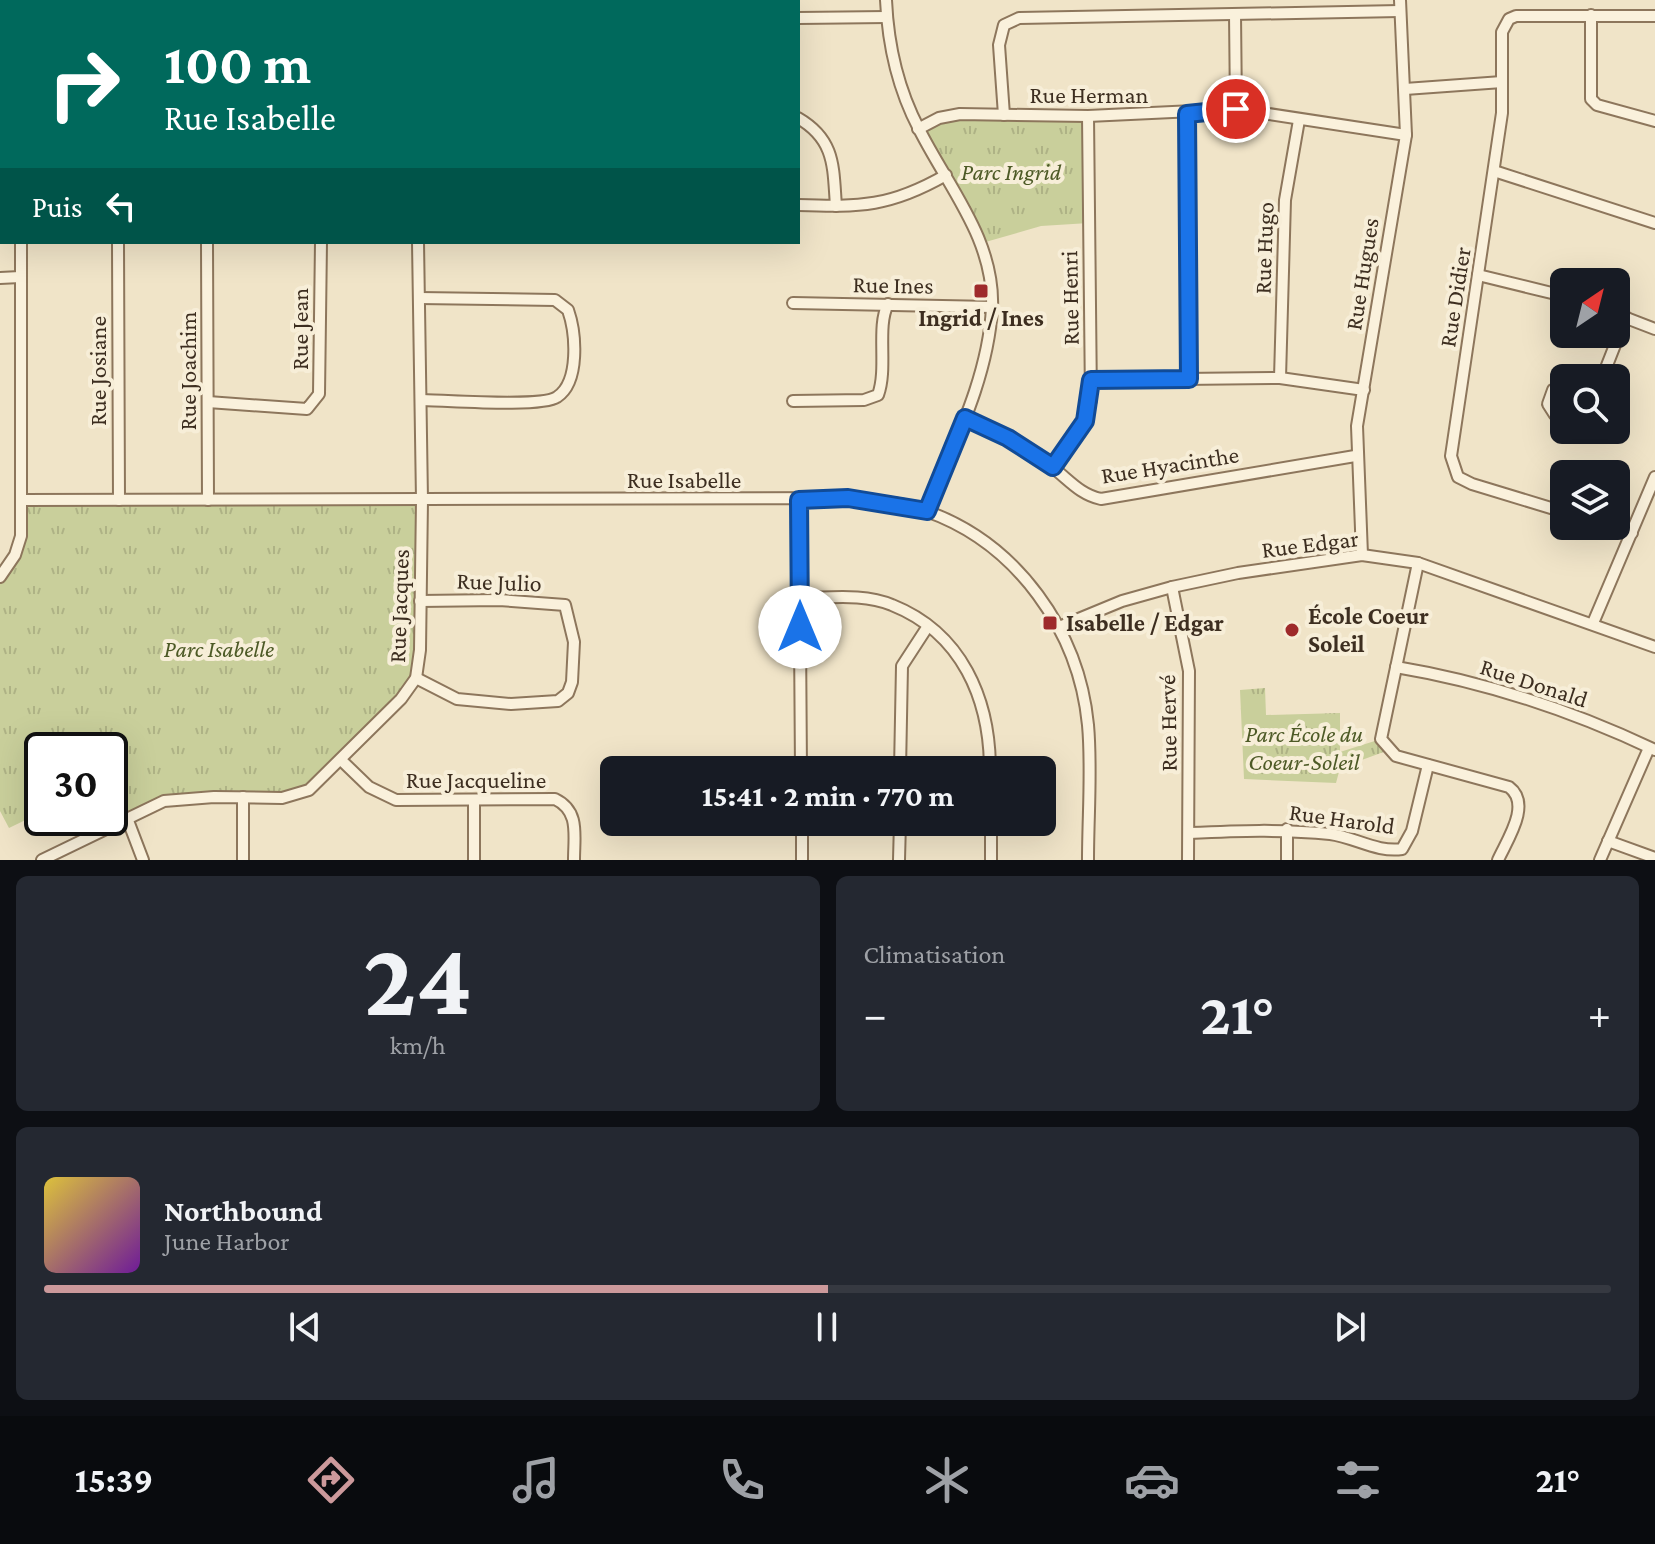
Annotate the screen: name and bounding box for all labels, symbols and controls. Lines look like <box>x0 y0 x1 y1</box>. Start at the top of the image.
icon: right <box>32 32 136 136</box>
text: 100 m <box>164 33 311 95</box>
pin <box>1202 75 1270 143</box>
street label: Rue Herman <box>1030 81 1149 108</box>
icon: arrive <box>1214 87 1258 131</box>
text: Rue Isabelle <box>164 98 336 138</box>
park label: Parc Ingrid <box>961 158 1062 185</box>
icon: left <box>99 184 143 228</box>
text: Puis <box>32 190 83 223</box>
street label: Rue Hugo <box>1248 201 1279 295</box>
street label: Rue Hugues <box>1339 216 1384 332</box>
street label: Rue Didier <box>1433 244 1476 349</box>
street label: Rue Henri <box>1055 250 1084 346</box>
north arrow <box>1550 268 1630 348</box>
map controls <box>1550 268 1630 540</box>
street label: Rue Ines <box>852 270 934 299</box>
marker: Ingrid / Ines <box>972 282 990 300</box>
street label: Rue Jean <box>286 288 313 370</box>
place label: Ingrid / Ines <box>918 304 1044 331</box>
street label: Rue Joachim <box>174 311 201 431</box>
street label: Rue Josiane <box>84 316 111 426</box>
button: search <box>1550 364 1630 444</box>
street label: Rue Hyacinthe <box>1099 440 1241 489</box>
button: layers <box>1550 460 1630 540</box>
street label: Rue Isabelle <box>627 466 741 493</box>
street label: Rue Edgar <box>1260 524 1360 563</box>
street label: Rue Jacques <box>383 549 414 663</box>
street label: Rue Julio <box>456 567 542 596</box>
position arrow <box>758 585 842 669</box>
place label: École Coeur Soleil <box>1308 602 1429 657</box>
place label: Isabelle / Edgar <box>1066 609 1224 636</box>
marker: Isabelle / Edgar <box>1041 614 1059 632</box>
marker: École Coeur Soleil <box>1283 621 1301 639</box>
park label: Parc Isabelle <box>164 635 274 662</box>
street label: Rue Donald <box>1477 652 1592 713</box>
street label: Rue Hervé <box>1153 674 1182 772</box>
park label: Parc École du Coeur-Soleil <box>1245 720 1363 775</box>
speed limit sign: 30 <box>24 732 128 836</box>
street label: Rue Jacqueline <box>406 766 546 793</box>
text: 15:41 · 2 min · 770 m <box>702 779 954 812</box>
street label: Rue Harold <box>1287 798 1397 839</box>
text: 24 <box>363 921 472 1036</box>
text: Climatisation <box>864 940 1005 969</box>
text: 21° <box>1200 980 1275 1047</box>
text: − <box>864 990 887 1038</box>
text: + <box>1588 990 1611 1038</box>
text: km/h <box>390 1031 446 1060</box>
text: Northbound <box>164 1194 322 1227</box>
text: June Harbor <box>164 1227 290 1256</box>
icon: previous <box>283 1305 327 1349</box>
icon: pause <box>805 1305 849 1349</box>
icon: next <box>1328 1305 1372 1349</box>
icon: directions <box>303 1452 359 1508</box>
icon: music <box>508 1452 564 1508</box>
icon: phone <box>714 1452 770 1508</box>
icon: climate <box>919 1452 975 1508</box>
icon: car <box>1124 1452 1180 1508</box>
icon: filters <box>1330 1452 1386 1508</box>
text: 15:39 <box>75 1460 153 1500</box>
text: 21° <box>1535 1460 1580 1500</box>

